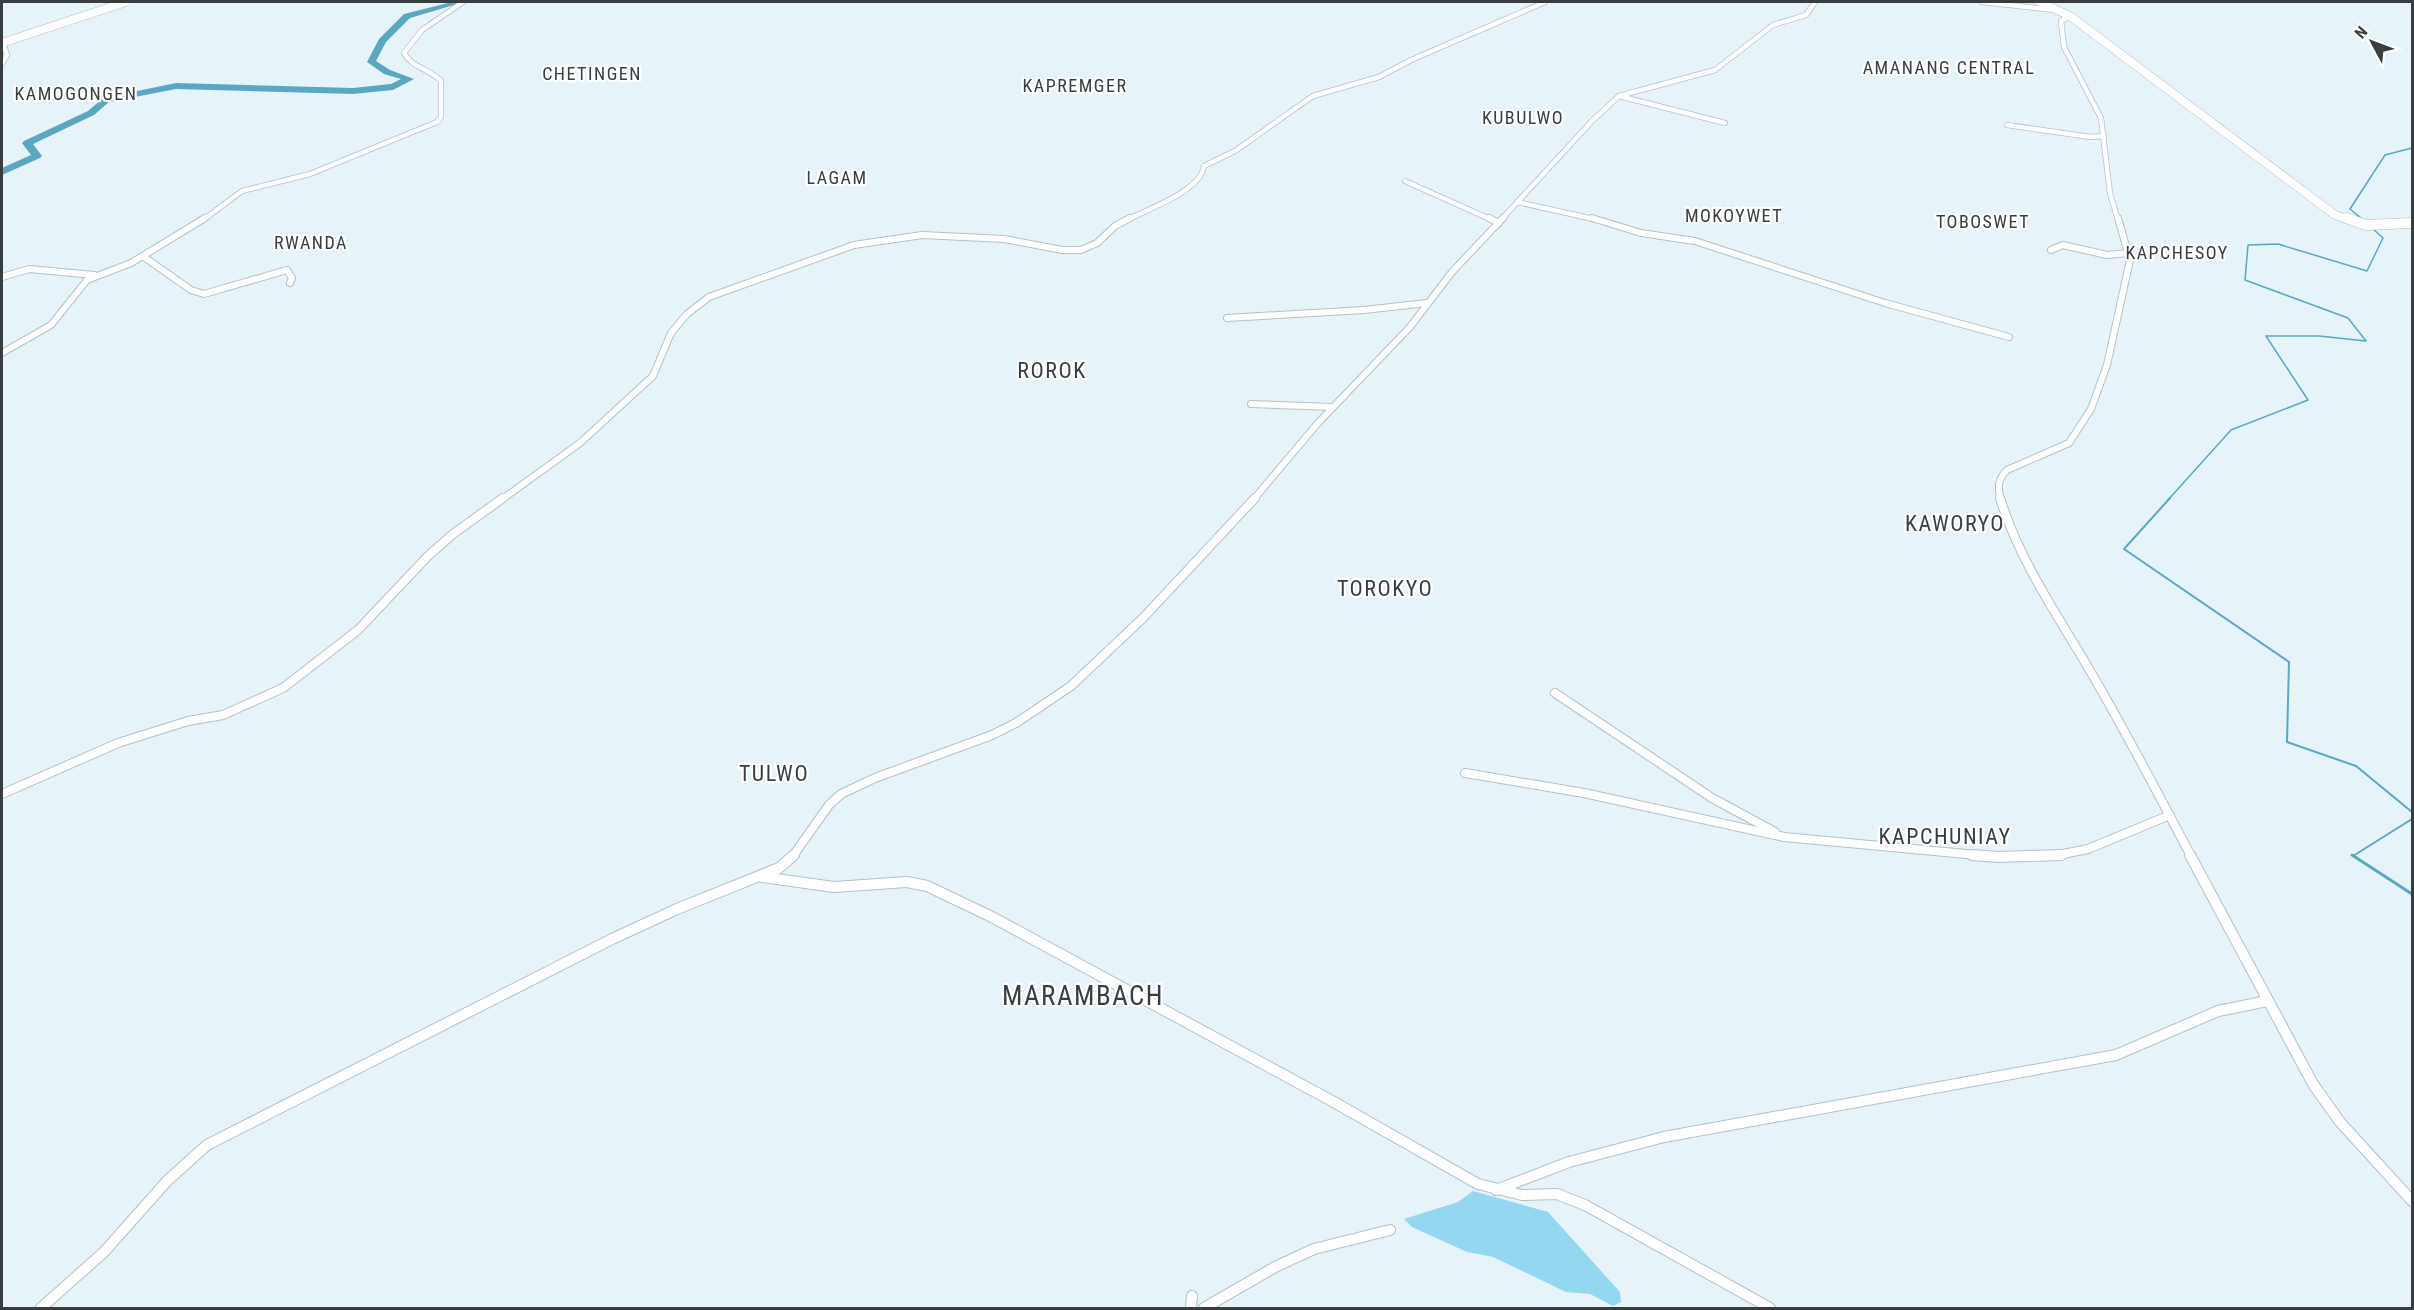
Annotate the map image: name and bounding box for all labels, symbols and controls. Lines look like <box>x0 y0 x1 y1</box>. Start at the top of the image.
north arrow <box>2342 12 2402 72</box>
text: N <box>2351 23 2371 42</box>
district label: AMANANG CENTRAL <box>1863 57 2035 78</box>
district label: CHETINGEN <box>542 63 642 84</box>
district label: KAPREMGER <box>1023 75 1127 96</box>
district label: KAMOGONGEN <box>15 83 137 104</box>
district label: KUBULWO <box>1482 107 1564 128</box>
district label: LAGAM <box>806 167 868 188</box>
district label: MOKOYWET <box>1685 205 1783 226</box>
district label: TOBOSWET <box>1936 211 2030 232</box>
district label: RWANDA <box>274 232 348 253</box>
district label: KAPCHESOY <box>2125 242 2229 263</box>
district label: ROROK <box>1017 358 1087 383</box>
district label: KAWORYO <box>1905 511 2005 536</box>
district label: TOROKYO <box>1337 576 1433 601</box>
district label: TULWO <box>739 761 809 786</box>
district label: KAPCHUNIAY <box>1879 824 2011 849</box>
district label: MARAMBACH <box>1002 980 1164 1012</box>

